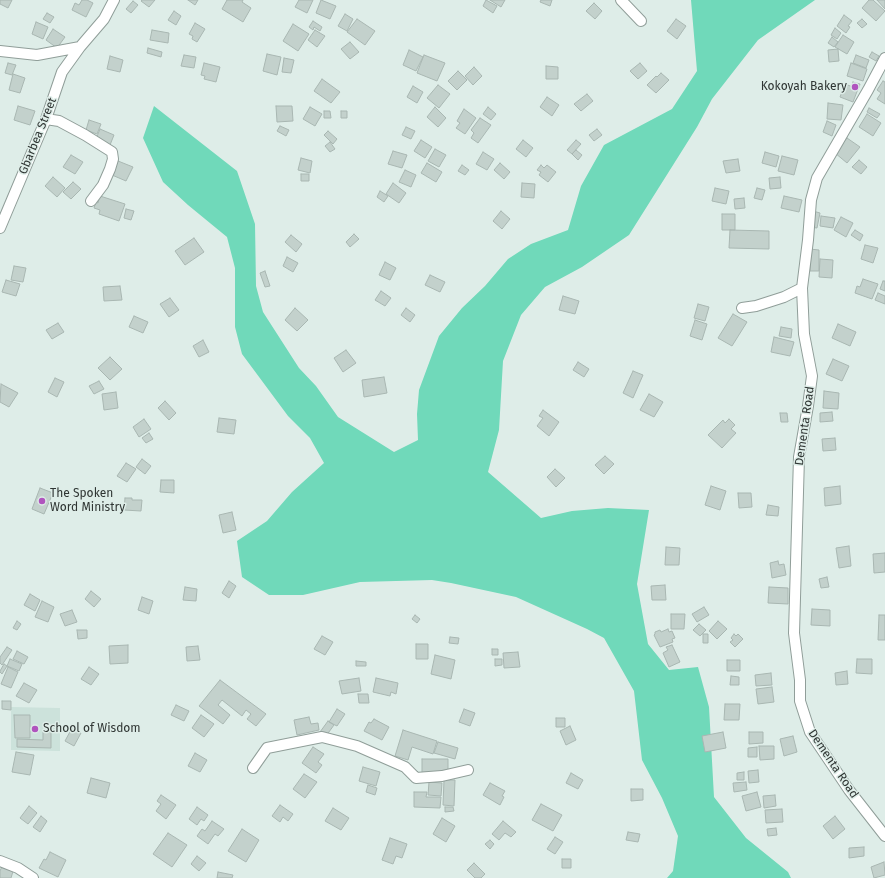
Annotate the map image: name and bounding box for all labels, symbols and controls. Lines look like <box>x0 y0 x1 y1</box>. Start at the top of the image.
place label: Kokoyah Bakery <box>761 80 847 94</box>
marker: Kokoyah Bakery <box>850 82 860 92</box>
street label: Gbarbea Street <box>16 95 60 177</box>
street label: Dementa Road <box>792 386 818 466</box>
place label: The Spoken Word Ministry <box>50 487 125 515</box>
marker: The Spoken Word Ministry <box>37 496 47 506</box>
place label: School of Wisdom <box>43 722 141 736</box>
marker: School of Wisdom <box>30 724 40 734</box>
street label: Dementa Road <box>805 727 861 801</box>

